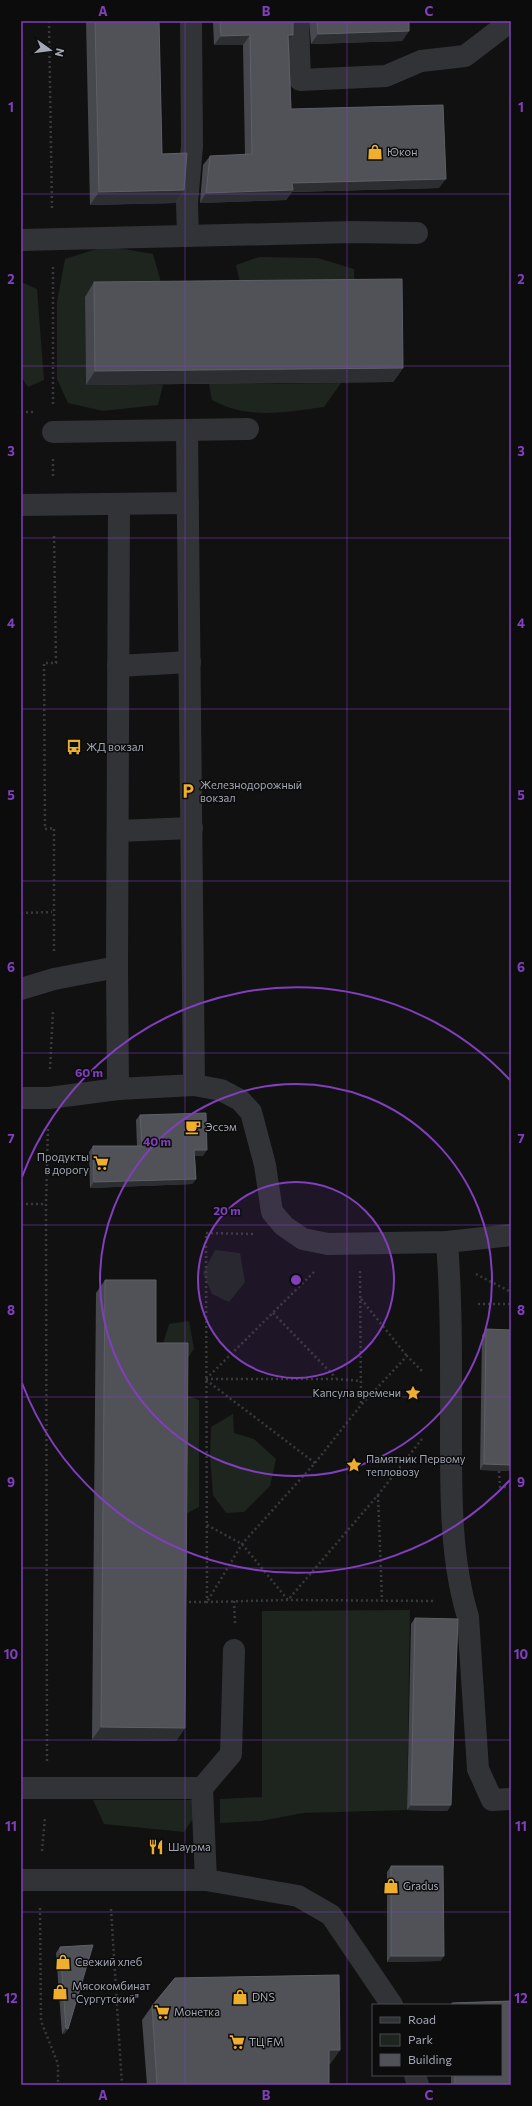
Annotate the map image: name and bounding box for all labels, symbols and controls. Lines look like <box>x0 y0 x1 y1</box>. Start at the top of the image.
text: A <box>98 3 108 19</box>
text: B <box>262 3 271 19</box>
text: C <box>425 3 434 19</box>
north arrow <box>30 30 70 70</box>
text: N <box>53 47 67 58</box>
text: 1 <box>8 99 14 115</box>
text: 1 <box>518 99 524 115</box>
shop icon: Юкон <box>366 143 384 161</box>
place label: Юкон <box>387 145 417 158</box>
text: 2 <box>7 271 15 287</box>
text: 2 <box>517 271 525 287</box>
text: 3 <box>7 443 15 459</box>
text: 3 <box>517 443 525 459</box>
text: 4 <box>7 615 15 631</box>
text: 4 <box>517 615 525 631</box>
bus stop icon: ЖД вокзал <box>65 738 83 756</box>
place label: ЖД вокзал <box>86 740 144 753</box>
place label: Железнодорожный вокзал <box>200 778 302 804</box>
parking icon: Железнодорожный вокзал <box>179 782 197 800</box>
text: 5 <box>7 787 15 803</box>
text: 5 <box>517 787 525 803</box>
text: 6 <box>7 959 15 975</box>
text: 6 <box>517 959 525 975</box>
text: 60 m <box>75 1065 103 1079</box>
cafe icon: Эссэм <box>184 1118 202 1136</box>
place label: Эссэм <box>205 1120 237 1133</box>
text: 7 <box>7 1130 15 1146</box>
text: 7 <box>517 1130 525 1146</box>
text: 40 m <box>143 1134 171 1148</box>
place label: Продукты в дорогу <box>37 1150 89 1176</box>
supermarket icon: Продукты в дорогу <box>92 1154 110 1172</box>
text: 20 m <box>213 1203 241 1217</box>
centre of rings <box>289 1273 303 1287</box>
text: 8 <box>7 1302 15 1318</box>
text: 8 <box>517 1302 525 1318</box>
place icon: Капсула времени <box>404 1384 422 1402</box>
place label: Капсула времени <box>312 1386 401 1399</box>
place label: Памятник Первому тепловозу <box>366 1452 466 1478</box>
place icon: Памятник Первому тепловозу <box>345 1456 363 1474</box>
text: 9 <box>7 1474 15 1490</box>
text: 9 <box>517 1474 525 1490</box>
text: 10 <box>4 1646 19 1662</box>
text: 10 <box>514 1646 529 1662</box>
text: 11 <box>5 1818 17 1834</box>
text: 11 <box>515 1818 527 1834</box>
restaurant icon: Шаурма <box>147 1838 165 1856</box>
place label: Шаурма <box>168 1840 211 1853</box>
shop icon: Gradus <box>382 1877 400 1895</box>
place label: Gradus <box>403 1879 439 1892</box>
shop icon: Свежий хлеб <box>54 1953 72 1971</box>
place label: Свежий хлеб <box>75 1955 143 1968</box>
place label: Мясокомбинат "Сургутский" <box>72 1979 150 2005</box>
shop icon: Мясокомбинат "Сургутский" <box>51 1983 69 2001</box>
shop icon: DNS <box>231 1988 249 2006</box>
text: 12 <box>4 1990 18 2006</box>
place label: DNS <box>252 1990 275 2003</box>
text: 12 <box>514 1990 528 2006</box>
supermarket icon: Монетка <box>153 2003 171 2021</box>
legend <box>372 2004 502 2076</box>
place label: Монетка <box>174 2005 220 2018</box>
text: Road <box>408 2012 436 2026</box>
text: Park <box>408 2032 434 2046</box>
supermarket icon: ТЦ FM <box>228 2033 246 2051</box>
place label: ТЦ FM <box>249 2035 283 2048</box>
text: Building <box>408 2052 452 2066</box>
text: A <box>98 2087 108 2103</box>
text: B <box>262 2087 271 2103</box>
text: C <box>425 2087 434 2103</box>

